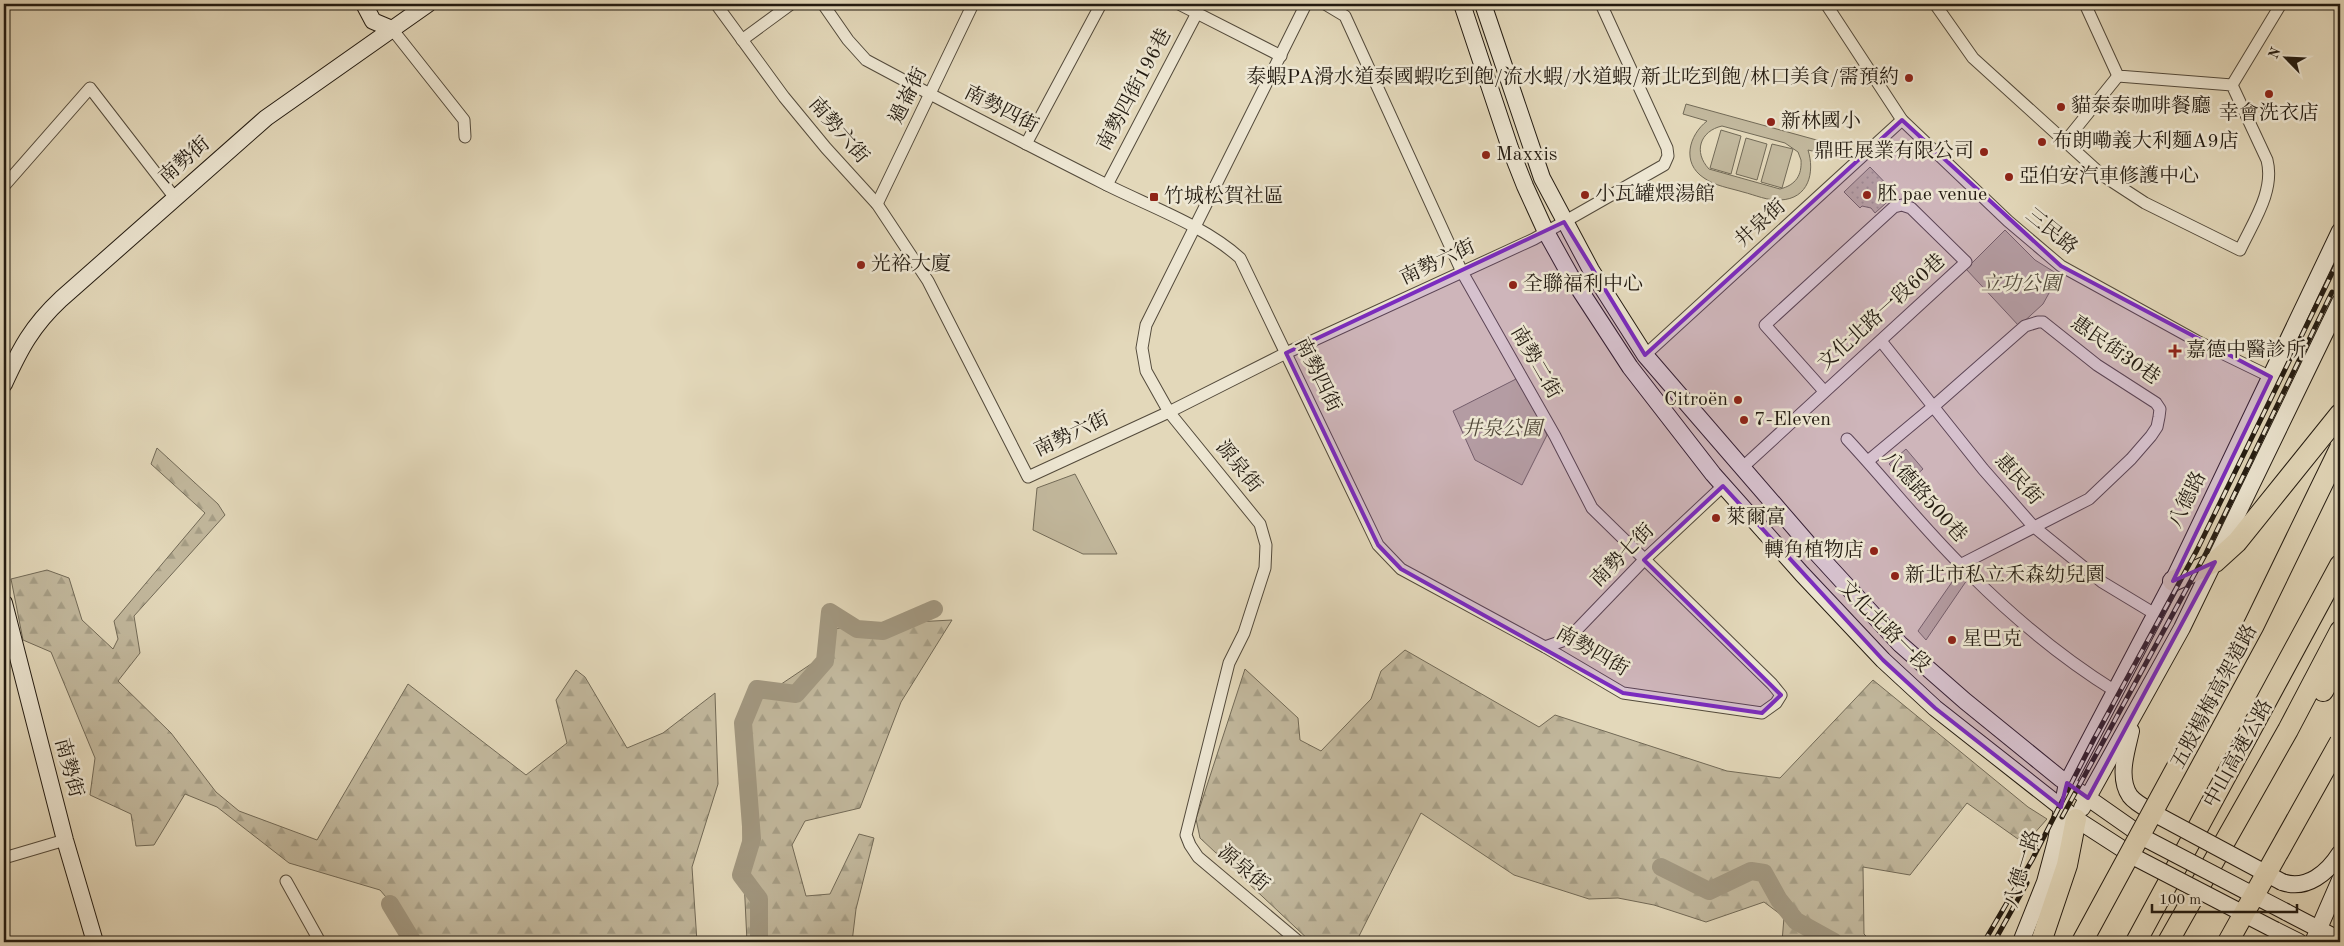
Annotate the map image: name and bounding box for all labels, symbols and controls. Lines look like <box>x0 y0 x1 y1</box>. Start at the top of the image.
street label: 南勢四街196巷 <box>1093 25 1175 154</box>
north arrow <box>2262 32 2312 82</box>
text: N <box>2266 45 2284 61</box>
street label: 過崙街 <box>885 64 931 127</box>
place label: 泰蝦PA滑水道泰國蝦吃到飽/流水蝦/水道蝦/新北吃到飽/林口美食/需預約 <box>1247 65 1899 88</box>
marker: 泰蝦PA滑水道泰國蝦吃到飽/流水蝦/水道蝦/新北吃到飽/林口美食/需預約 <box>1903 72 1915 84</box>
street label: 南勢四街 <box>961 81 1042 137</box>
marker: 幸會洗衣店 <box>2263 88 2275 100</box>
street label: 南勢六街 <box>804 93 873 168</box>
place label: 貓泰泰咖啡餐廳 <box>2071 94 2211 117</box>
marker: 貓泰泰咖啡餐廳 <box>2055 101 2067 113</box>
place label: 幸會洗衣店 <box>2219 102 2319 124</box>
place label: 新林國小 <box>1781 110 1861 132</box>
marker: 新林國小 <box>1765 116 1777 128</box>
place label: 布朗嘞義大利麵A9店 <box>2052 129 2239 152</box>
street label: 南勢街 <box>154 132 214 188</box>
marker: 布朗嘞義大利麵A9店 <box>2036 136 2048 148</box>
place label: 鼎旺展業有限公司 <box>1814 140 1974 162</box>
place label: Maxxis <box>1496 145 1558 165</box>
marker: 鼎旺展業有限公司 <box>1978 146 1990 158</box>
marker: Maxxis <box>1480 149 1492 161</box>
place label: 亞伯安汽車修護中心 <box>2019 165 2199 187</box>
marker: 亞伯安汽車修護中心 <box>2003 171 2015 183</box>
place label: 小瓦罐煨湯館 <box>1595 183 1715 205</box>
place label: 胚 pae venue <box>1877 183 1987 205</box>
place label: 竹城松賀社區 <box>1164 185 1284 207</box>
marker: 小瓦罐煨湯館 <box>1579 189 1591 201</box>
marker: 胚 pae venue <box>1861 189 1873 201</box>
marker: 竹城松賀社區 <box>1148 191 1160 203</box>
street label: 井泉街 <box>1731 195 1790 252</box>
street label: 三民路 <box>2021 204 2082 259</box>
street label: 南勢六街 <box>1397 235 1478 289</box>
street label: 文化北路一段60巷 <box>1813 249 1949 375</box>
place label: 光裕大廈 <box>871 253 951 275</box>
marker: 光裕大廈 <box>855 259 867 271</box>
place label: 全聯福利中心 <box>1523 272 1643 295</box>
park label: 立功公園 <box>1981 273 2064 295</box>
marker: 全聯福利中心 <box>1507 279 1519 291</box>
street label: 惠民街30巷 <box>2067 312 2164 389</box>
street label: 南勢二街 <box>1506 322 1565 403</box>
street label: 南勢四街 <box>1290 334 1345 415</box>
place label: 嘉德中醫診所 <box>2186 339 2306 361</box>
marker: 嘉德中醫診所 <box>2168 344 2182 358</box>
place label: Citroën <box>1664 390 1728 410</box>
marker: Citroën <box>1732 394 1744 406</box>
street label: 南勢六街 <box>1031 407 1112 461</box>
place label: 7-Eleven <box>1754 410 1831 430</box>
marker: 7-Eleven <box>1738 414 1750 426</box>
park label: 井泉公園 <box>1462 418 1545 440</box>
street label: 源泉街 <box>1211 436 1266 497</box>
street label: 八德路500巷 <box>1878 446 1971 546</box>
street label: 惠民街 <box>1991 449 2047 509</box>
street label: 八德路 <box>2164 468 2210 531</box>
place label: 萊爾富 <box>1726 505 1786 528</box>
marker: 萊爾富 <box>1710 512 1722 524</box>
street label: 南勢七街 <box>1586 519 1658 591</box>
place label: 轉角植物店 <box>1764 539 1864 561</box>
marker: 轉角植物店 <box>1868 545 1880 557</box>
place label: 新北市私立禾森幼兒園 <box>1905 564 2105 586</box>
marker: 新北市私立禾森幼兒園 <box>1889 570 1901 582</box>
street label: 文化北路一段 <box>1835 576 1935 676</box>
street label: 五股楊梅高架道路 <box>2167 621 2261 772</box>
street label: 南勢四街 <box>1552 622 1633 681</box>
place label: 星巴克 <box>1962 628 2022 650</box>
marker: 星巴克 <box>1946 634 1958 646</box>
street label: 中山高速公路 <box>2199 696 2277 811</box>
street label: 南勢街 <box>51 736 87 800</box>
street label: 八德一路 <box>2000 827 2044 910</box>
street label: 源泉街 <box>1214 841 1274 896</box>
scale bar <box>2152 881 2296 913</box>
text: 100 m <box>2159 893 2201 908</box>

